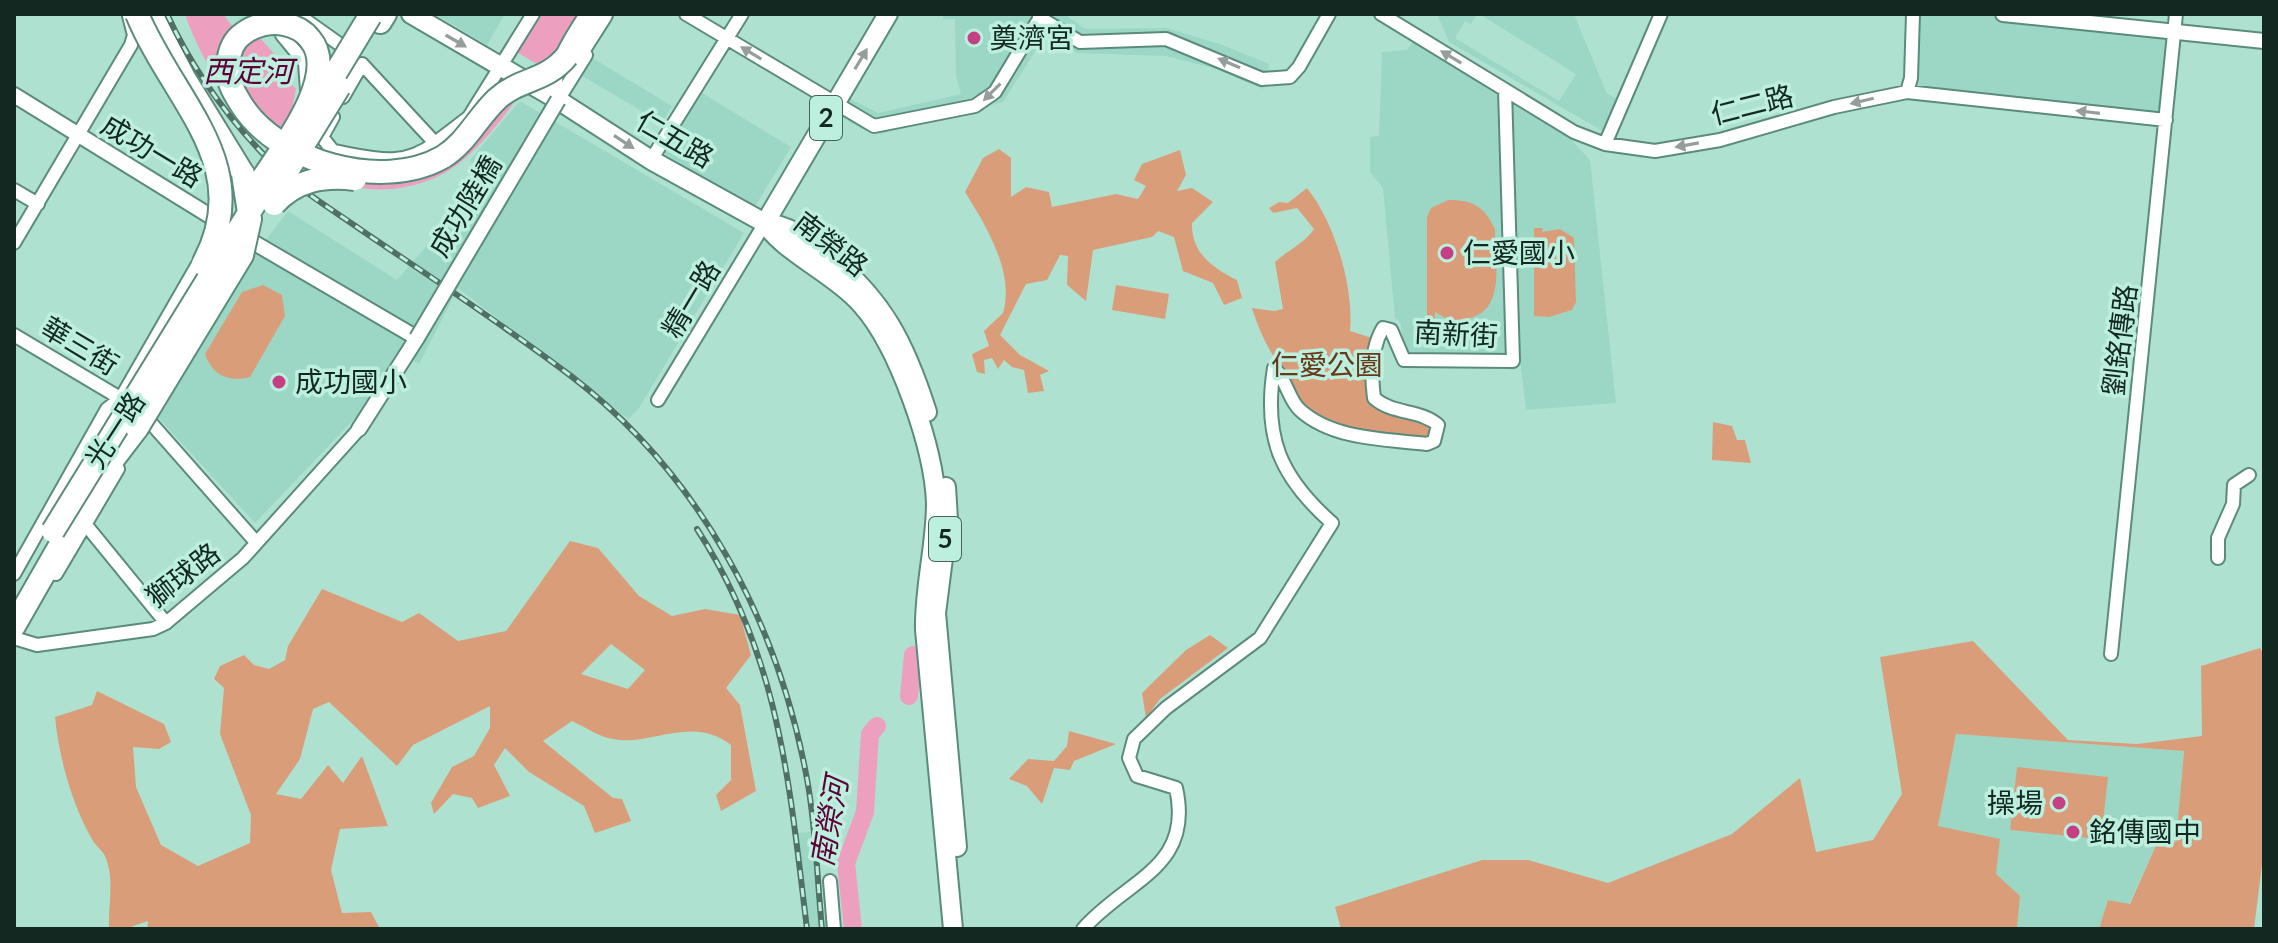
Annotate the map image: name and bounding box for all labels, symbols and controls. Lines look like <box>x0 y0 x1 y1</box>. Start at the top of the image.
place label: 奠濟宮 <box>990 20 1074 54</box>
marker: 奠濟宮 <box>965 29 983 47</box>
one-way arrow <box>445 34 467 48</box>
one-way arrow <box>740 46 762 60</box>
one-way arrow <box>854 48 868 70</box>
one-way arrow <box>1440 50 1462 64</box>
water label: 西定河 <box>203 52 298 88</box>
one-way arrow <box>1218 57 1241 70</box>
street label: 仁二路 <box>1707 77 1797 131</box>
one-way arrow <box>982 82 1001 101</box>
one-way arrow <box>1849 95 1874 108</box>
road number: 2 <box>810 96 842 140</box>
street label: 仁五路 <box>631 102 720 174</box>
one-way arrow <box>2075 105 2100 118</box>
street label: 成功一路 <box>96 107 209 194</box>
one-way arrow <box>613 135 634 150</box>
one-way arrow <box>1674 139 1699 152</box>
street label: 成功陸橋 <box>421 149 508 262</box>
street label: 南榮路 <box>788 204 875 282</box>
place label: 仁愛國小 <box>1463 235 1575 269</box>
marker: 仁愛國小 <box>1438 244 1456 262</box>
street label: 精一路 <box>654 254 726 343</box>
street label: 劉銘傳路 <box>2095 282 2143 398</box>
street label: 華三街 <box>36 309 125 381</box>
street label: 南新街 <box>1413 314 1499 352</box>
park label: 仁愛公園 <box>1271 347 1383 381</box>
place label: 成功國小 <box>295 364 407 398</box>
marker: 成功國小 <box>270 373 288 391</box>
street label: 光一路 <box>77 385 151 474</box>
road number: 5 <box>929 517 961 561</box>
street label: 獅球路 <box>139 535 226 613</box>
water label: 南榮河 <box>802 769 854 869</box>
place label: 操場 <box>1987 785 2043 819</box>
marker: 操場 <box>2050 794 2068 812</box>
place label: 銘傳國中 <box>2089 814 2201 848</box>
marker: 銘傳國中 <box>2064 823 2082 841</box>

